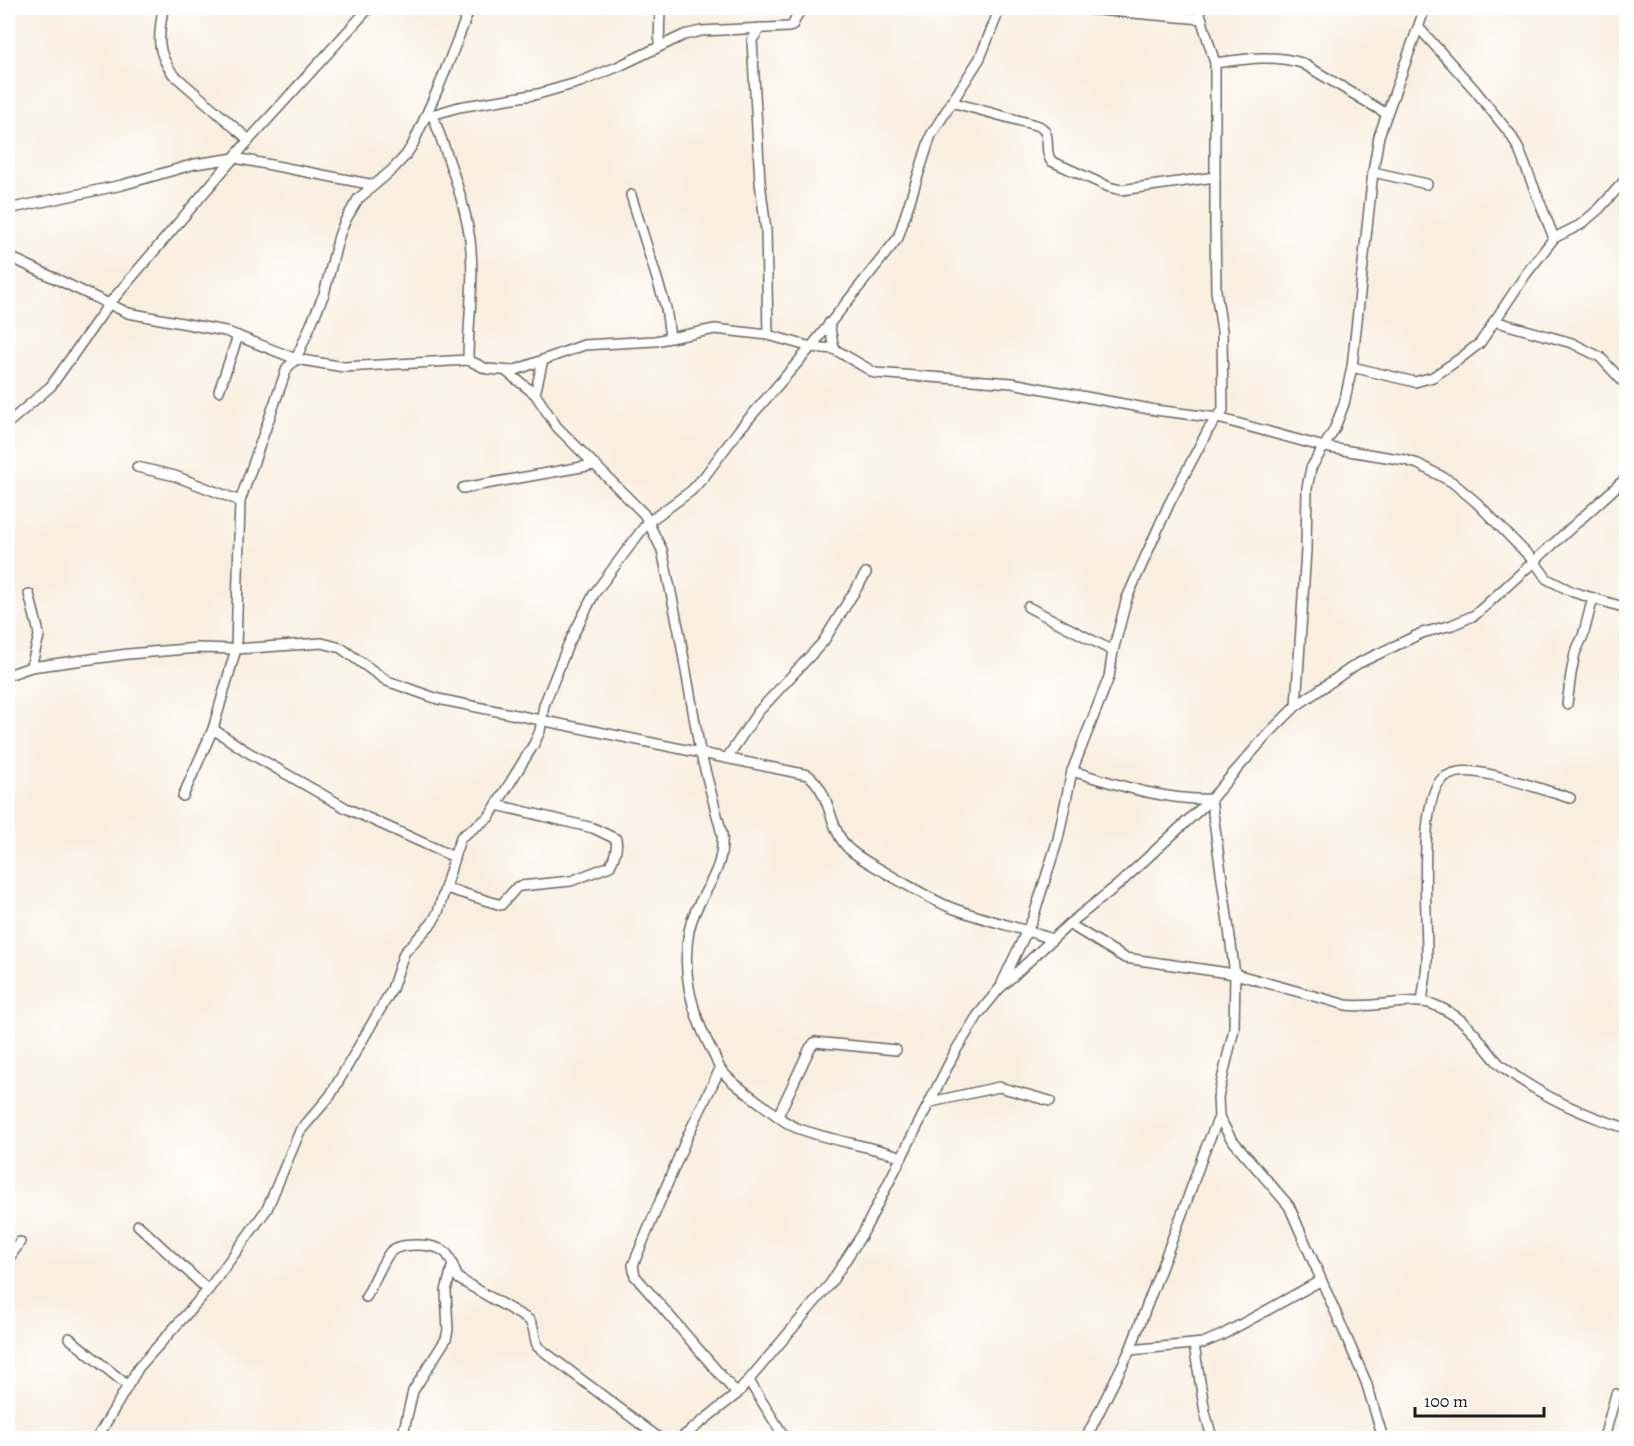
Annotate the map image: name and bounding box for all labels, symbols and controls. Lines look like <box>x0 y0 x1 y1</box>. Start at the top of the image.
scale bar <box>1415 1380 1544 1418</box>
text: 100 m <box>1424 1389 1468 1413</box>

